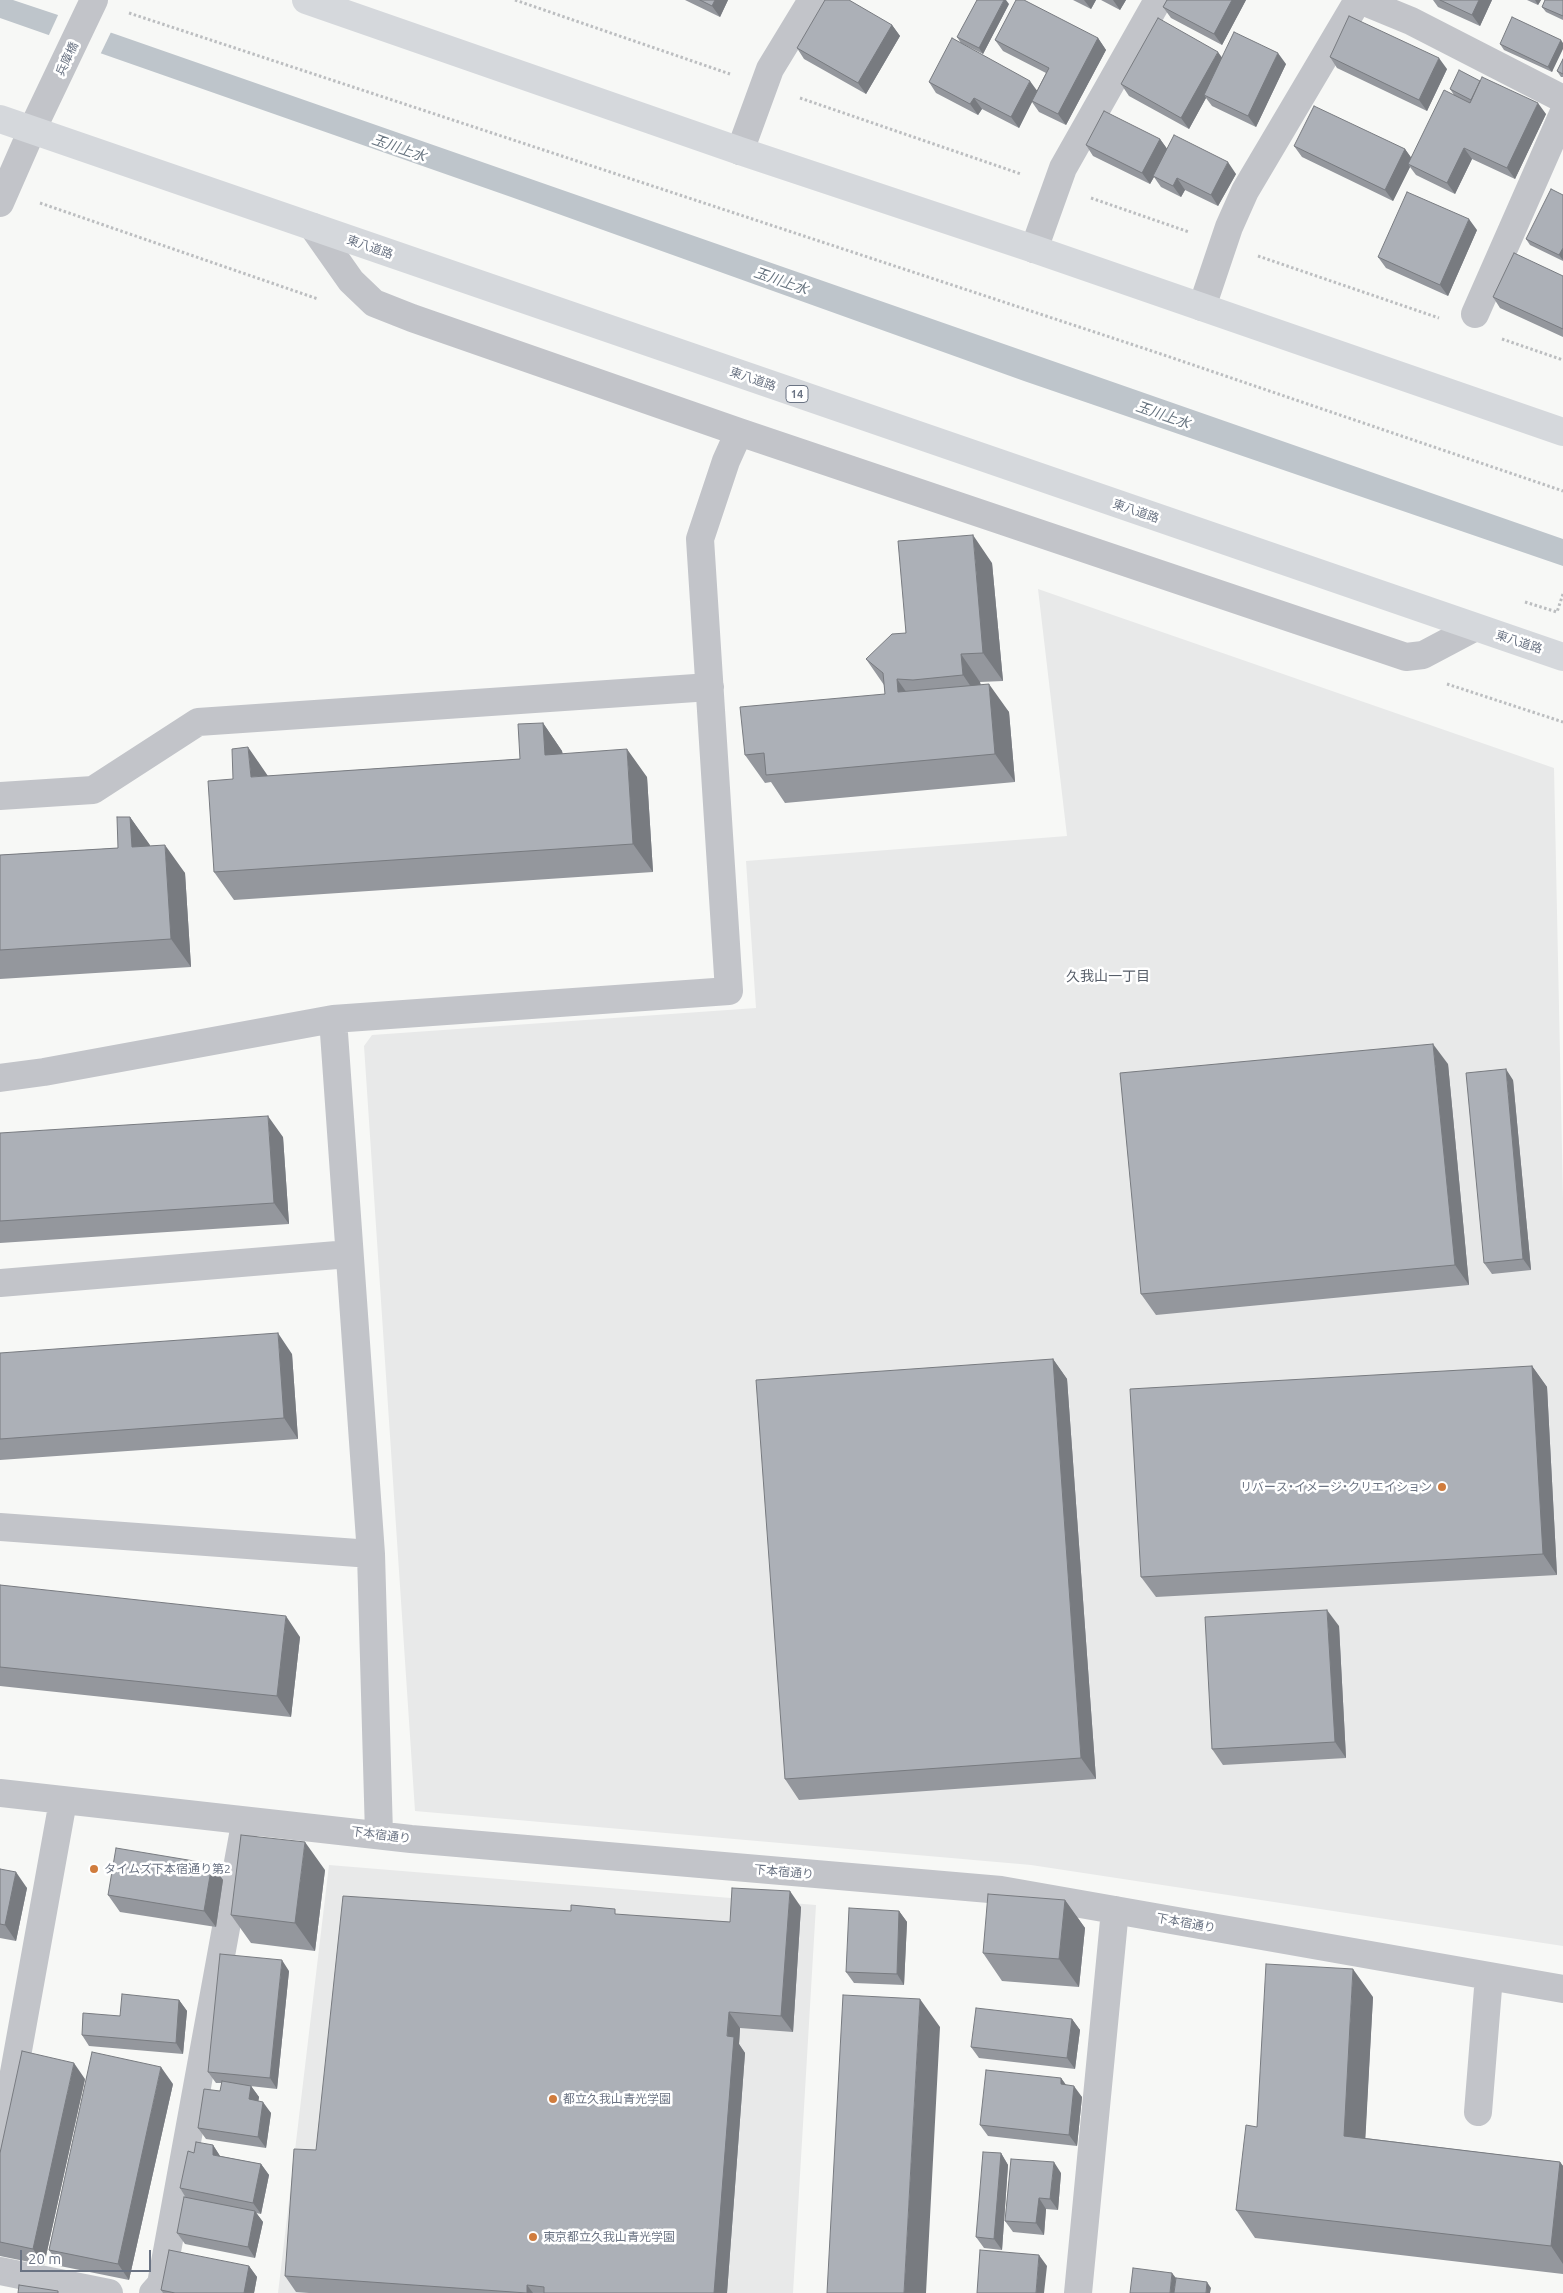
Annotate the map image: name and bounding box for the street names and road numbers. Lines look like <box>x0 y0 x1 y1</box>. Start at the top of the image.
street label: 兵庫橋 <box>53 40 81 78</box>
street label: 東八道路 <box>345 232 395 262</box>
street label: 東八道路 <box>728 364 778 394</box>
road number: 14 <box>786 386 808 402</box>
street label: 東八道路 <box>1111 496 1161 526</box>
street label: 東八道路 <box>1494 628 1544 656</box>
street label: 下本宿通り <box>350 1824 412 1846</box>
street label: 下本宿通り <box>753 1862 815 1882</box>
street label: 下本宿通り <box>1155 1911 1217 1935</box>

